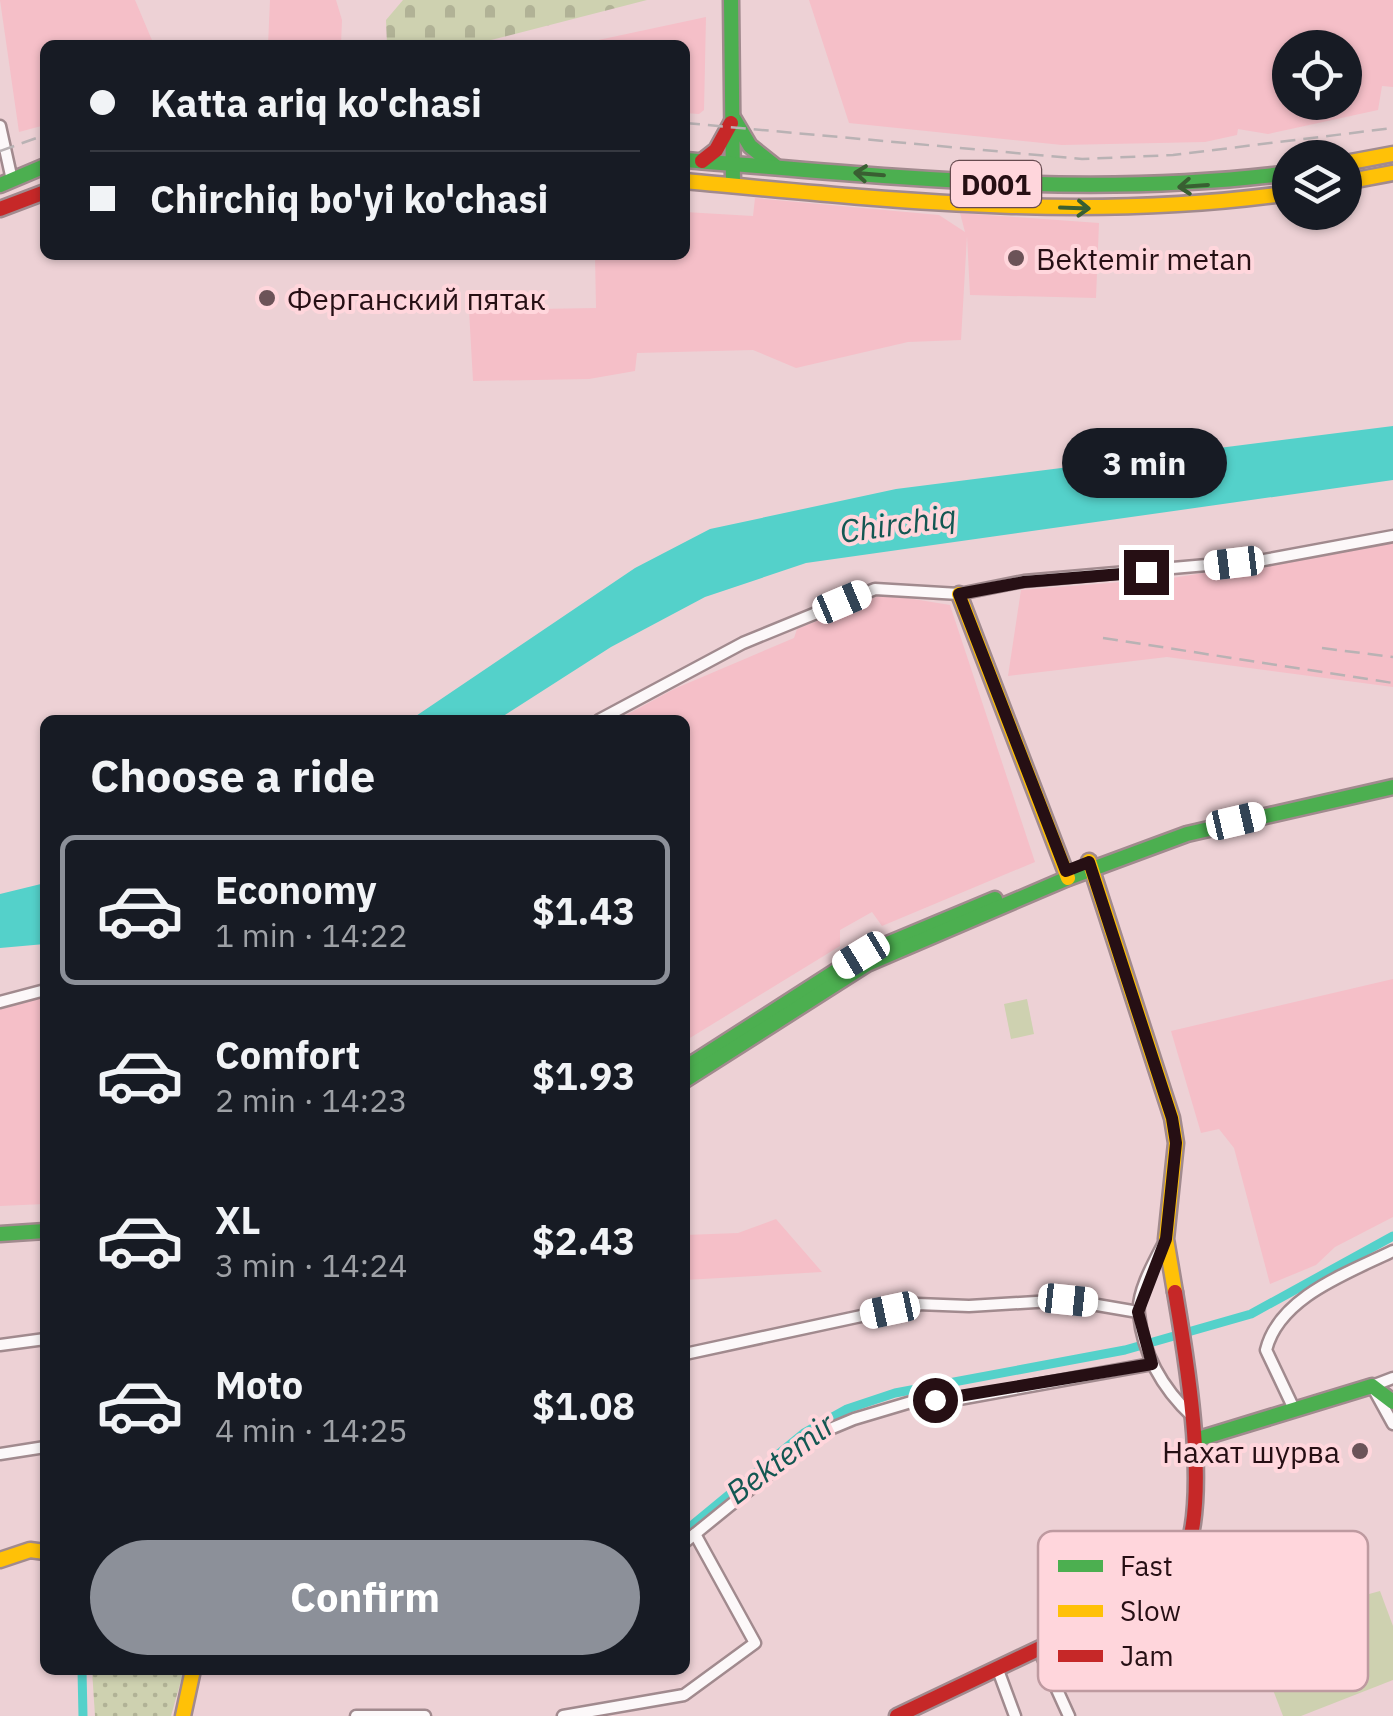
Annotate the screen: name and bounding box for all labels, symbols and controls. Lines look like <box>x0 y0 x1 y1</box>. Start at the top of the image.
map controls <box>1272 30 1362 230</box>
button: locate <box>1272 30 1362 120</box>
text: Katta ariq ko'chasi <box>150 78 482 127</box>
button: layers <box>1272 140 1362 230</box>
road number: D001 <box>951 161 1041 207</box>
one-way arrow <box>854 164 886 183</box>
text: Chirchiq bo'yi ko'chasi <box>150 174 548 223</box>
one-way arrow <box>1178 176 1210 195</box>
one-way arrow <box>1059 199 1091 218</box>
place label: Bektemir metan <box>1036 239 1252 278</box>
marker: Bektemir metan <box>1005 247 1027 269</box>
place label: Ферганский пятак <box>287 279 546 318</box>
marker: Ферганский пятак <box>256 287 278 309</box>
callout: 3 min <box>1064 427 1228 497</box>
text: 3 min <box>1103 442 1186 484</box>
water label: Chirchiq <box>837 494 959 552</box>
car <box>1202 544 1266 582</box>
route end <box>1124 550 1169 595</box>
car <box>809 576 875 628</box>
text: Choose a ride <box>90 746 375 804</box>
car <box>1203 800 1269 842</box>
icon: car <box>95 865 185 955</box>
text: Economy <box>215 865 377 914</box>
text: $1.43 <box>532 886 635 935</box>
text: 1 min · 14:22 <box>215 914 408 956</box>
car <box>828 927 894 983</box>
icon: car <box>95 1030 185 1120</box>
text: Comfort <box>215 1030 360 1079</box>
text: $1.93 <box>532 1051 635 1100</box>
text: 2 min · 14:23 <box>215 1079 408 1121</box>
icon: car <box>95 1195 185 1285</box>
text: XL <box>215 1195 261 1244</box>
text: $2.43 <box>532 1216 635 1265</box>
text: 3 min · 14:24 <box>215 1244 408 1286</box>
car <box>1037 1282 1099 1318</box>
car <box>858 1289 922 1331</box>
icon: car <box>95 1360 185 1450</box>
text: Moto <box>215 1360 303 1409</box>
route start <box>913 1378 958 1423</box>
text: $1.08 <box>532 1381 635 1430</box>
water label: Bektemir <box>717 1402 844 1513</box>
text: 4 min · 14:25 <box>215 1409 408 1451</box>
place label: Нахат шурва <box>1162 1432 1340 1471</box>
marker: Нахат шурва <box>1349 1440 1371 1462</box>
legend <box>1038 1531 1368 1691</box>
button: Confirm <box>90 1540 640 1655</box>
text: Fast <box>1120 1547 1173 1584</box>
text: Slow <box>1120 1592 1181 1629</box>
text: Jam <box>1120 1637 1174 1674</box>

